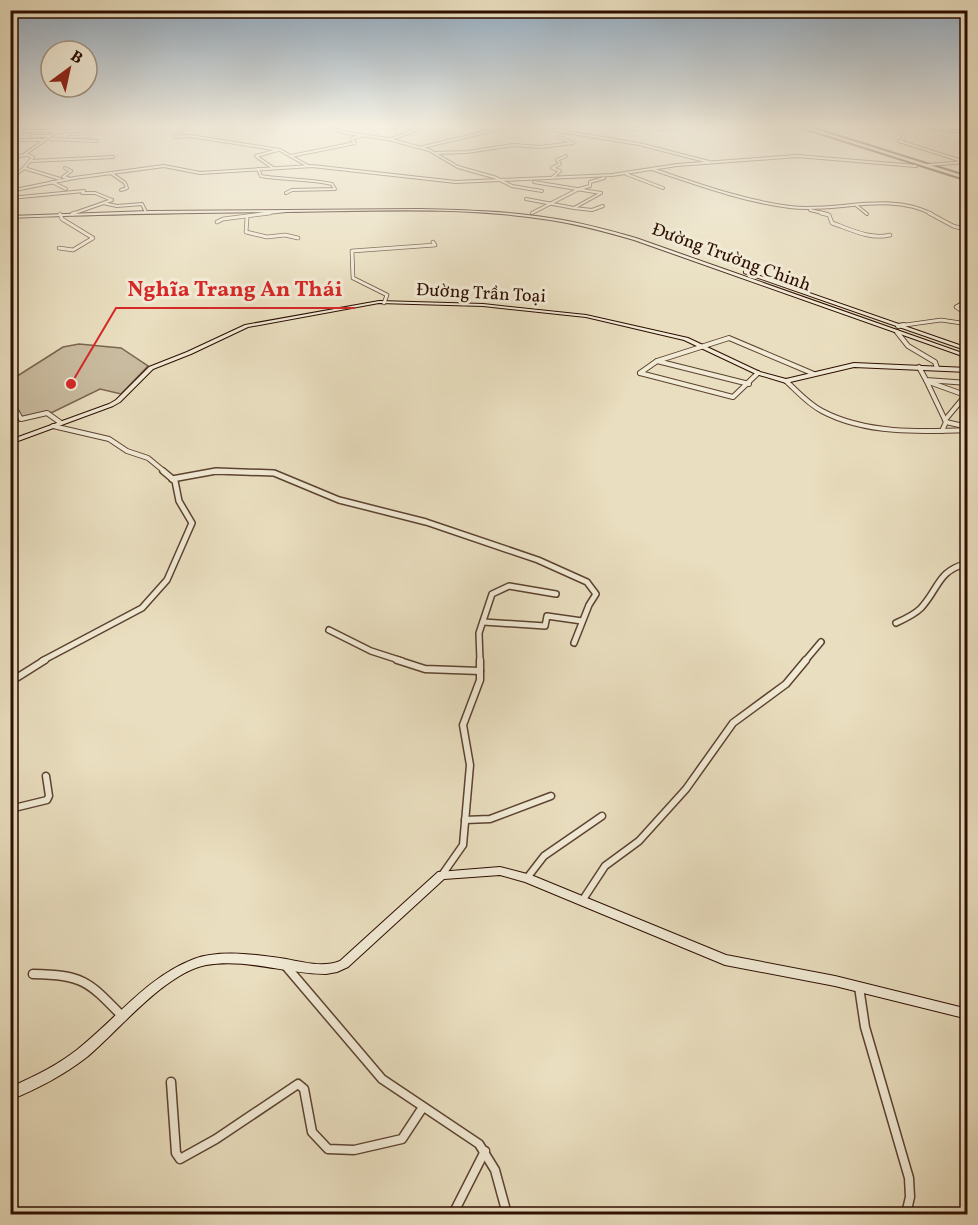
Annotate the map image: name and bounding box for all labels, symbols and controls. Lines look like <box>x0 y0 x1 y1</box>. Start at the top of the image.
north arrow <box>39 39 99 99</box>
text: B <box>66 46 87 70</box>
street label: Đường Trường Chinh <box>648 218 814 299</box>
callout: Nghĩa Trang An Thái <box>116 268 355 308</box>
text: Nghĩa Trang An Thái <box>128 275 343 306</box>
street label: Đường Trần Toại <box>415 278 547 310</box>

